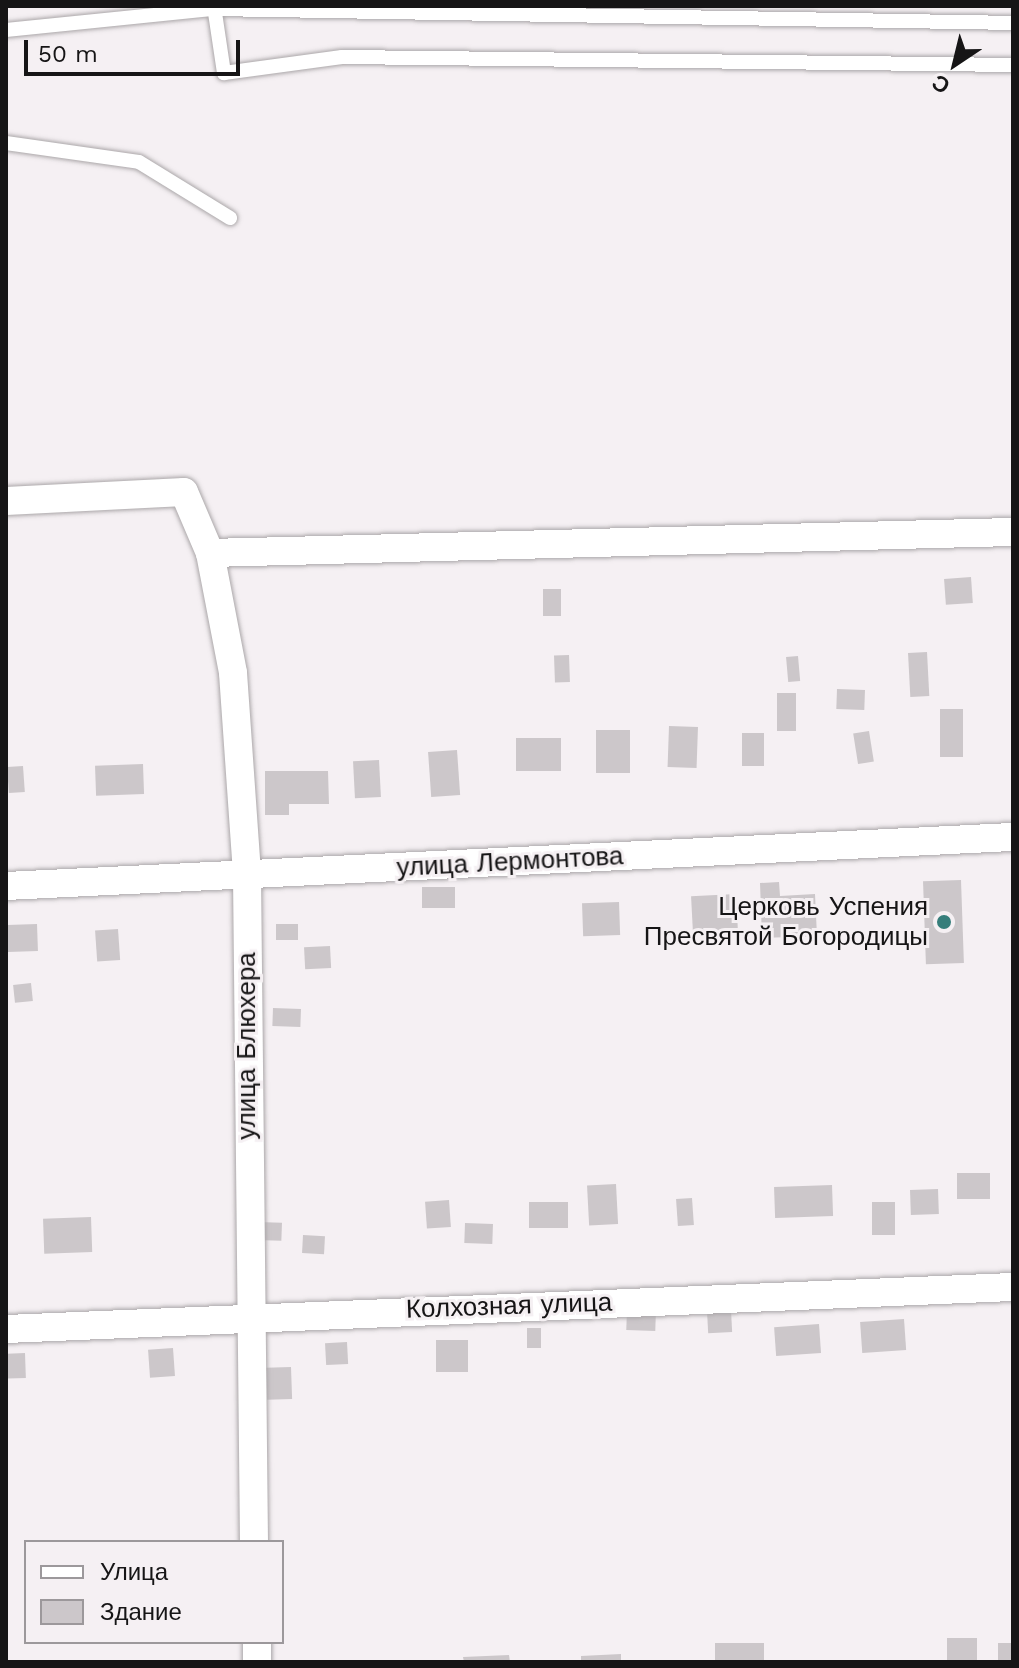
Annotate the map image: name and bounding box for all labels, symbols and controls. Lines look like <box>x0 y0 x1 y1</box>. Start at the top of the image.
scale bar <box>28 24 244 74</box>
north arrow <box>915 24 995 104</box>
text: 50 m <box>38 40 98 68</box>
text: С <box>927 69 955 99</box>
street label: улица Лермонтова <box>396 840 624 884</box>
place label: Церковь Успения Пресвятой Богородицы <box>644 891 928 952</box>
marker: Церковь Успения Пресвятой Богородицы <box>935 913 953 931</box>
street label: улица Блюхера <box>231 952 263 1140</box>
street label: Колхозная улица <box>405 1287 613 1325</box>
legend <box>24 1540 284 1644</box>
text: Улица <box>100 1558 168 1586</box>
text: Здание <box>100 1598 182 1626</box>

